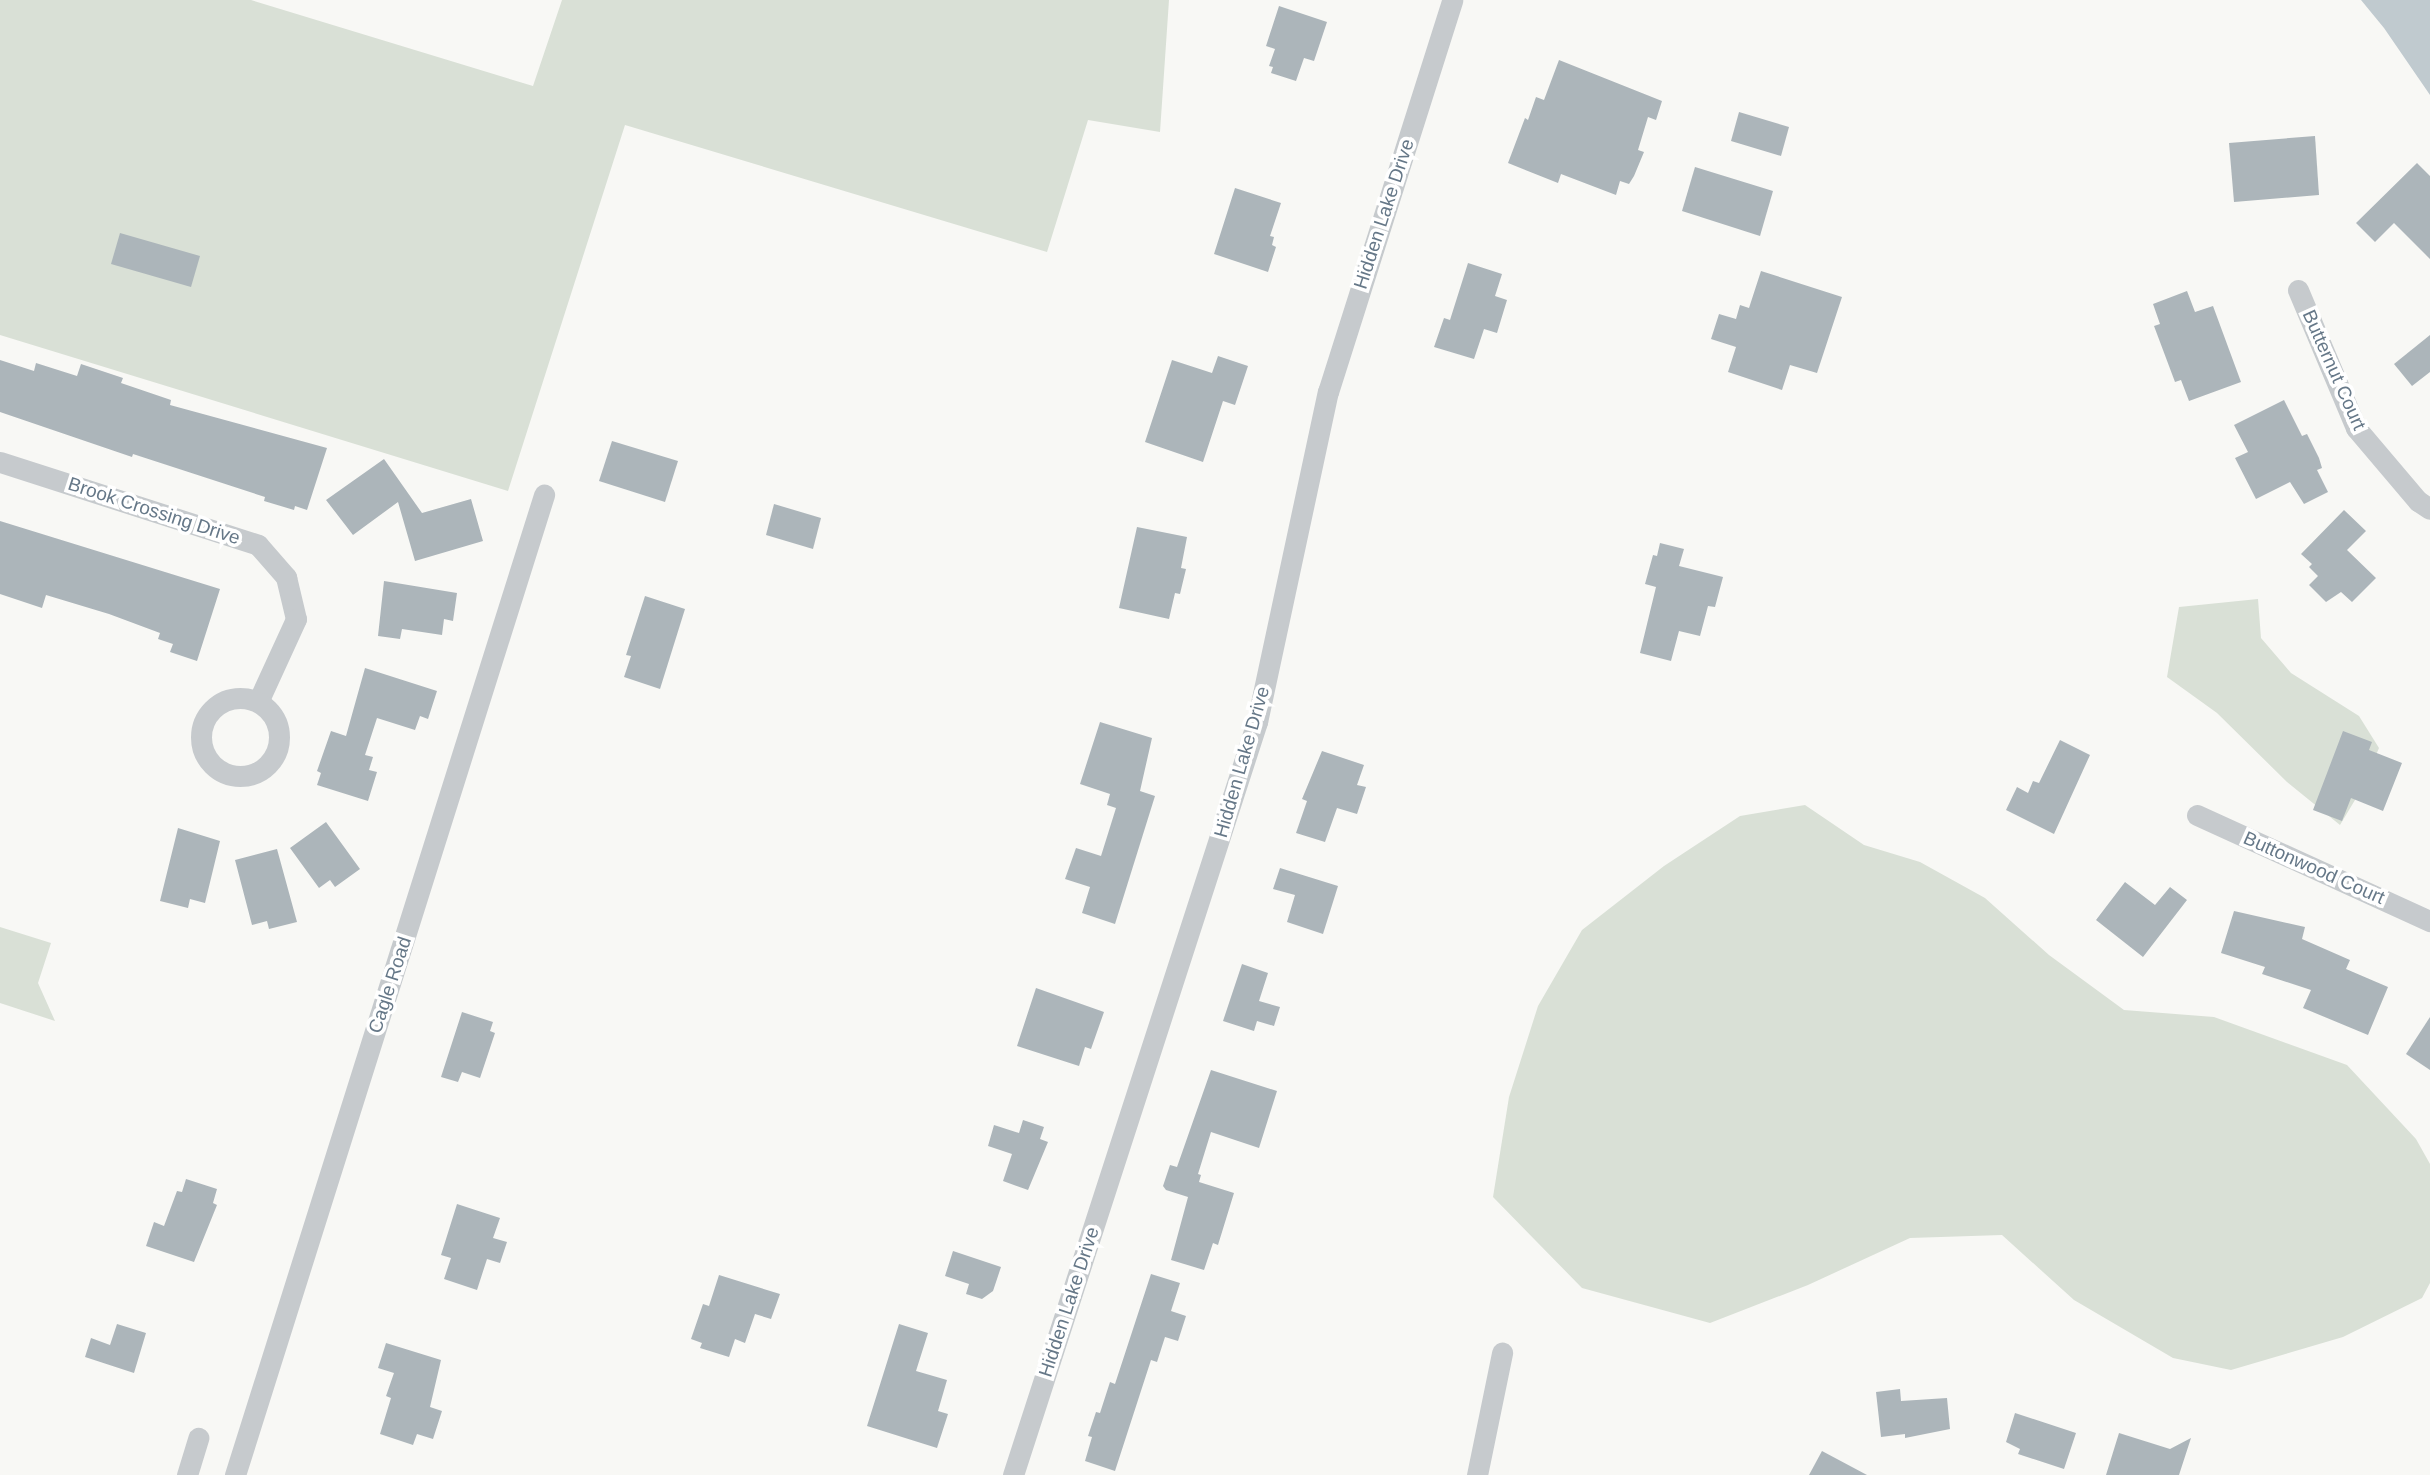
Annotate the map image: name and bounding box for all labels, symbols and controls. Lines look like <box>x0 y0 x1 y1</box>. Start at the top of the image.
street label: Hidden Lake Drive <box>1349 136 1419 292</box>
street label: Butternut Court <box>2297 307 2371 433</box>
street label: Brook Crossing Drive <box>65 472 243 550</box>
street label: Hidden Lake Drive <box>1209 684 1275 840</box>
street label: Buttonwood Court <box>2240 827 2388 909</box>
street label: Cagle Road <box>364 934 416 1036</box>
street label: Hidden Lake Drive <box>1034 1224 1104 1380</box>

